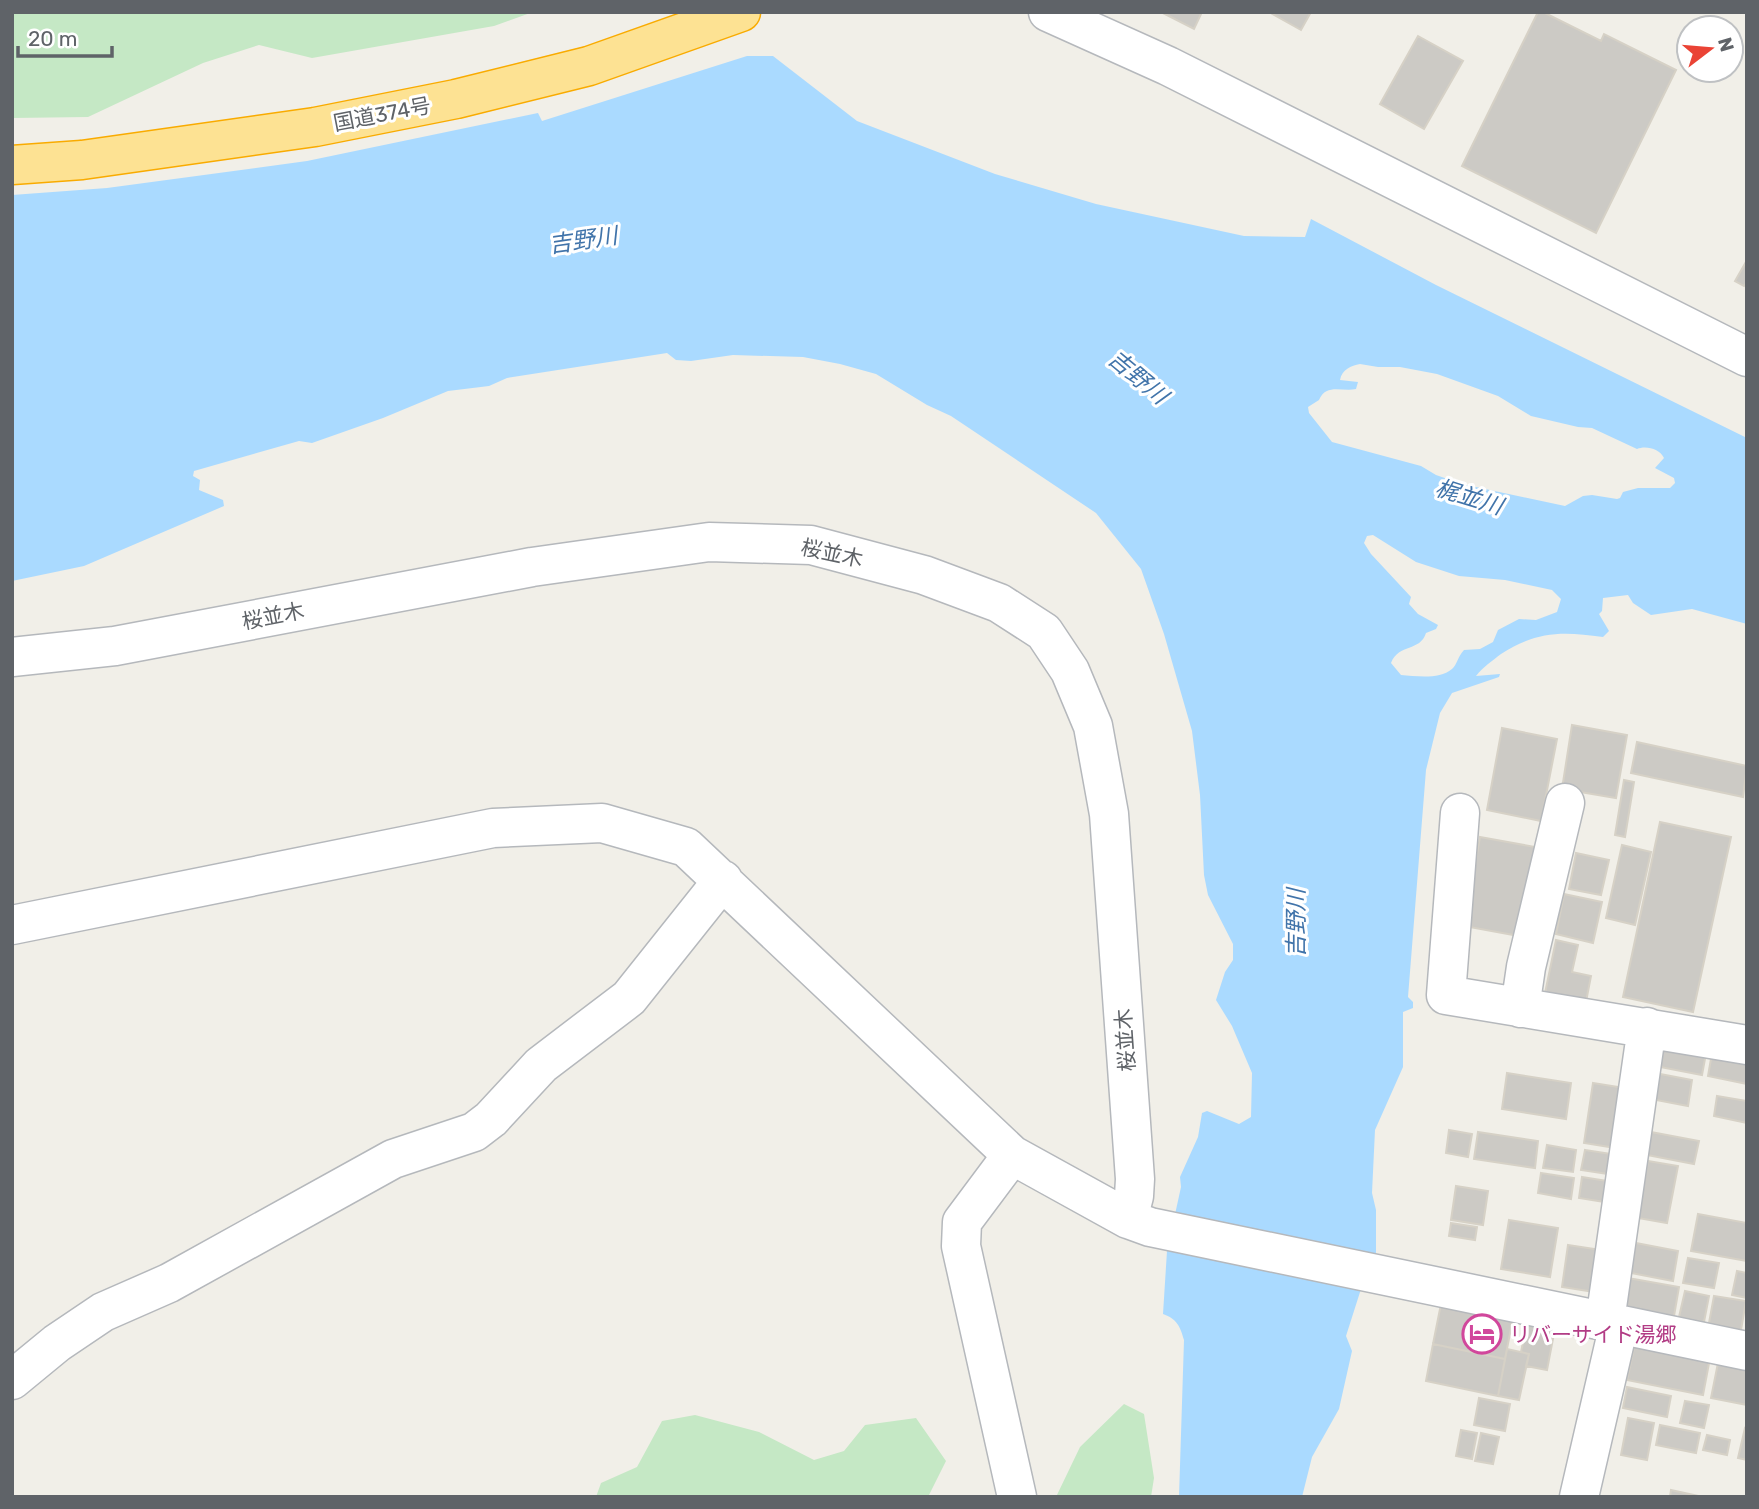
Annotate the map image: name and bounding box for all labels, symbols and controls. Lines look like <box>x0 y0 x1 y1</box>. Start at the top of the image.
scale bar <box>18 14 112 58</box>
north arrow <box>1675 14 1745 84</box>
text: 20 m <box>28 26 77 51</box>
text: N <box>1713 35 1739 54</box>
street label: 国道374号 <box>331 92 433 136</box>
water label: 吉野川 <box>547 221 622 259</box>
water label: 吉野川 <box>1103 344 1176 412</box>
water label: 梶並川 <box>1432 474 1509 521</box>
street label: 桜並木 <box>799 534 865 572</box>
street label: 桜並木 <box>240 598 306 634</box>
water label: 吉野川 <box>1282 886 1310 958</box>
street label: 桜並木 <box>1110 1008 1140 1072</box>
hotel icon: リバーサイド湯郷 <box>1461 1313 1503 1355</box>
place label: リバーサイド湯郷 <box>1509 1322 1677 1347</box>

